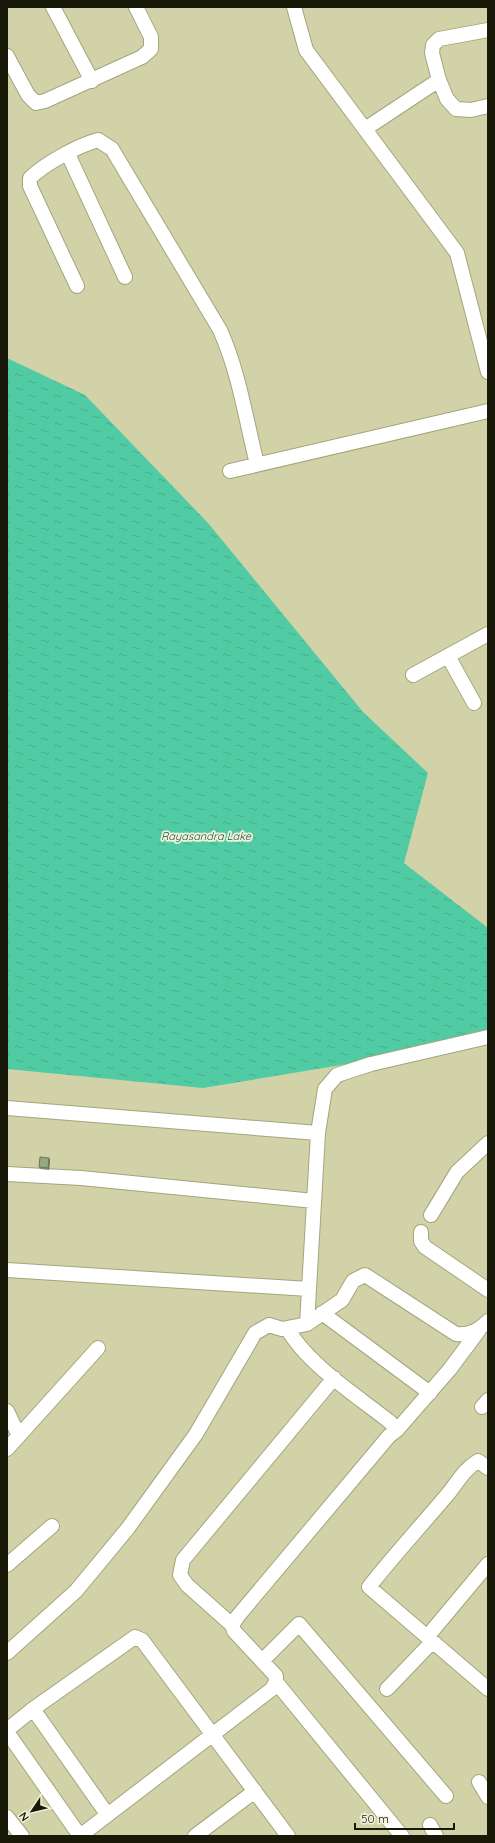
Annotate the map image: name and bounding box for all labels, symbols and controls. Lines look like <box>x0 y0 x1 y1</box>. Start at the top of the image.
water label: Rayasandra Lake <box>161 829 252 843</box>
north arrow <box>12 1791 52 1831</box>
scale bar <box>355 1805 454 1831</box>
text: N <box>16 1809 32 1824</box>
text: 50 m <box>361 1811 389 1826</box>

